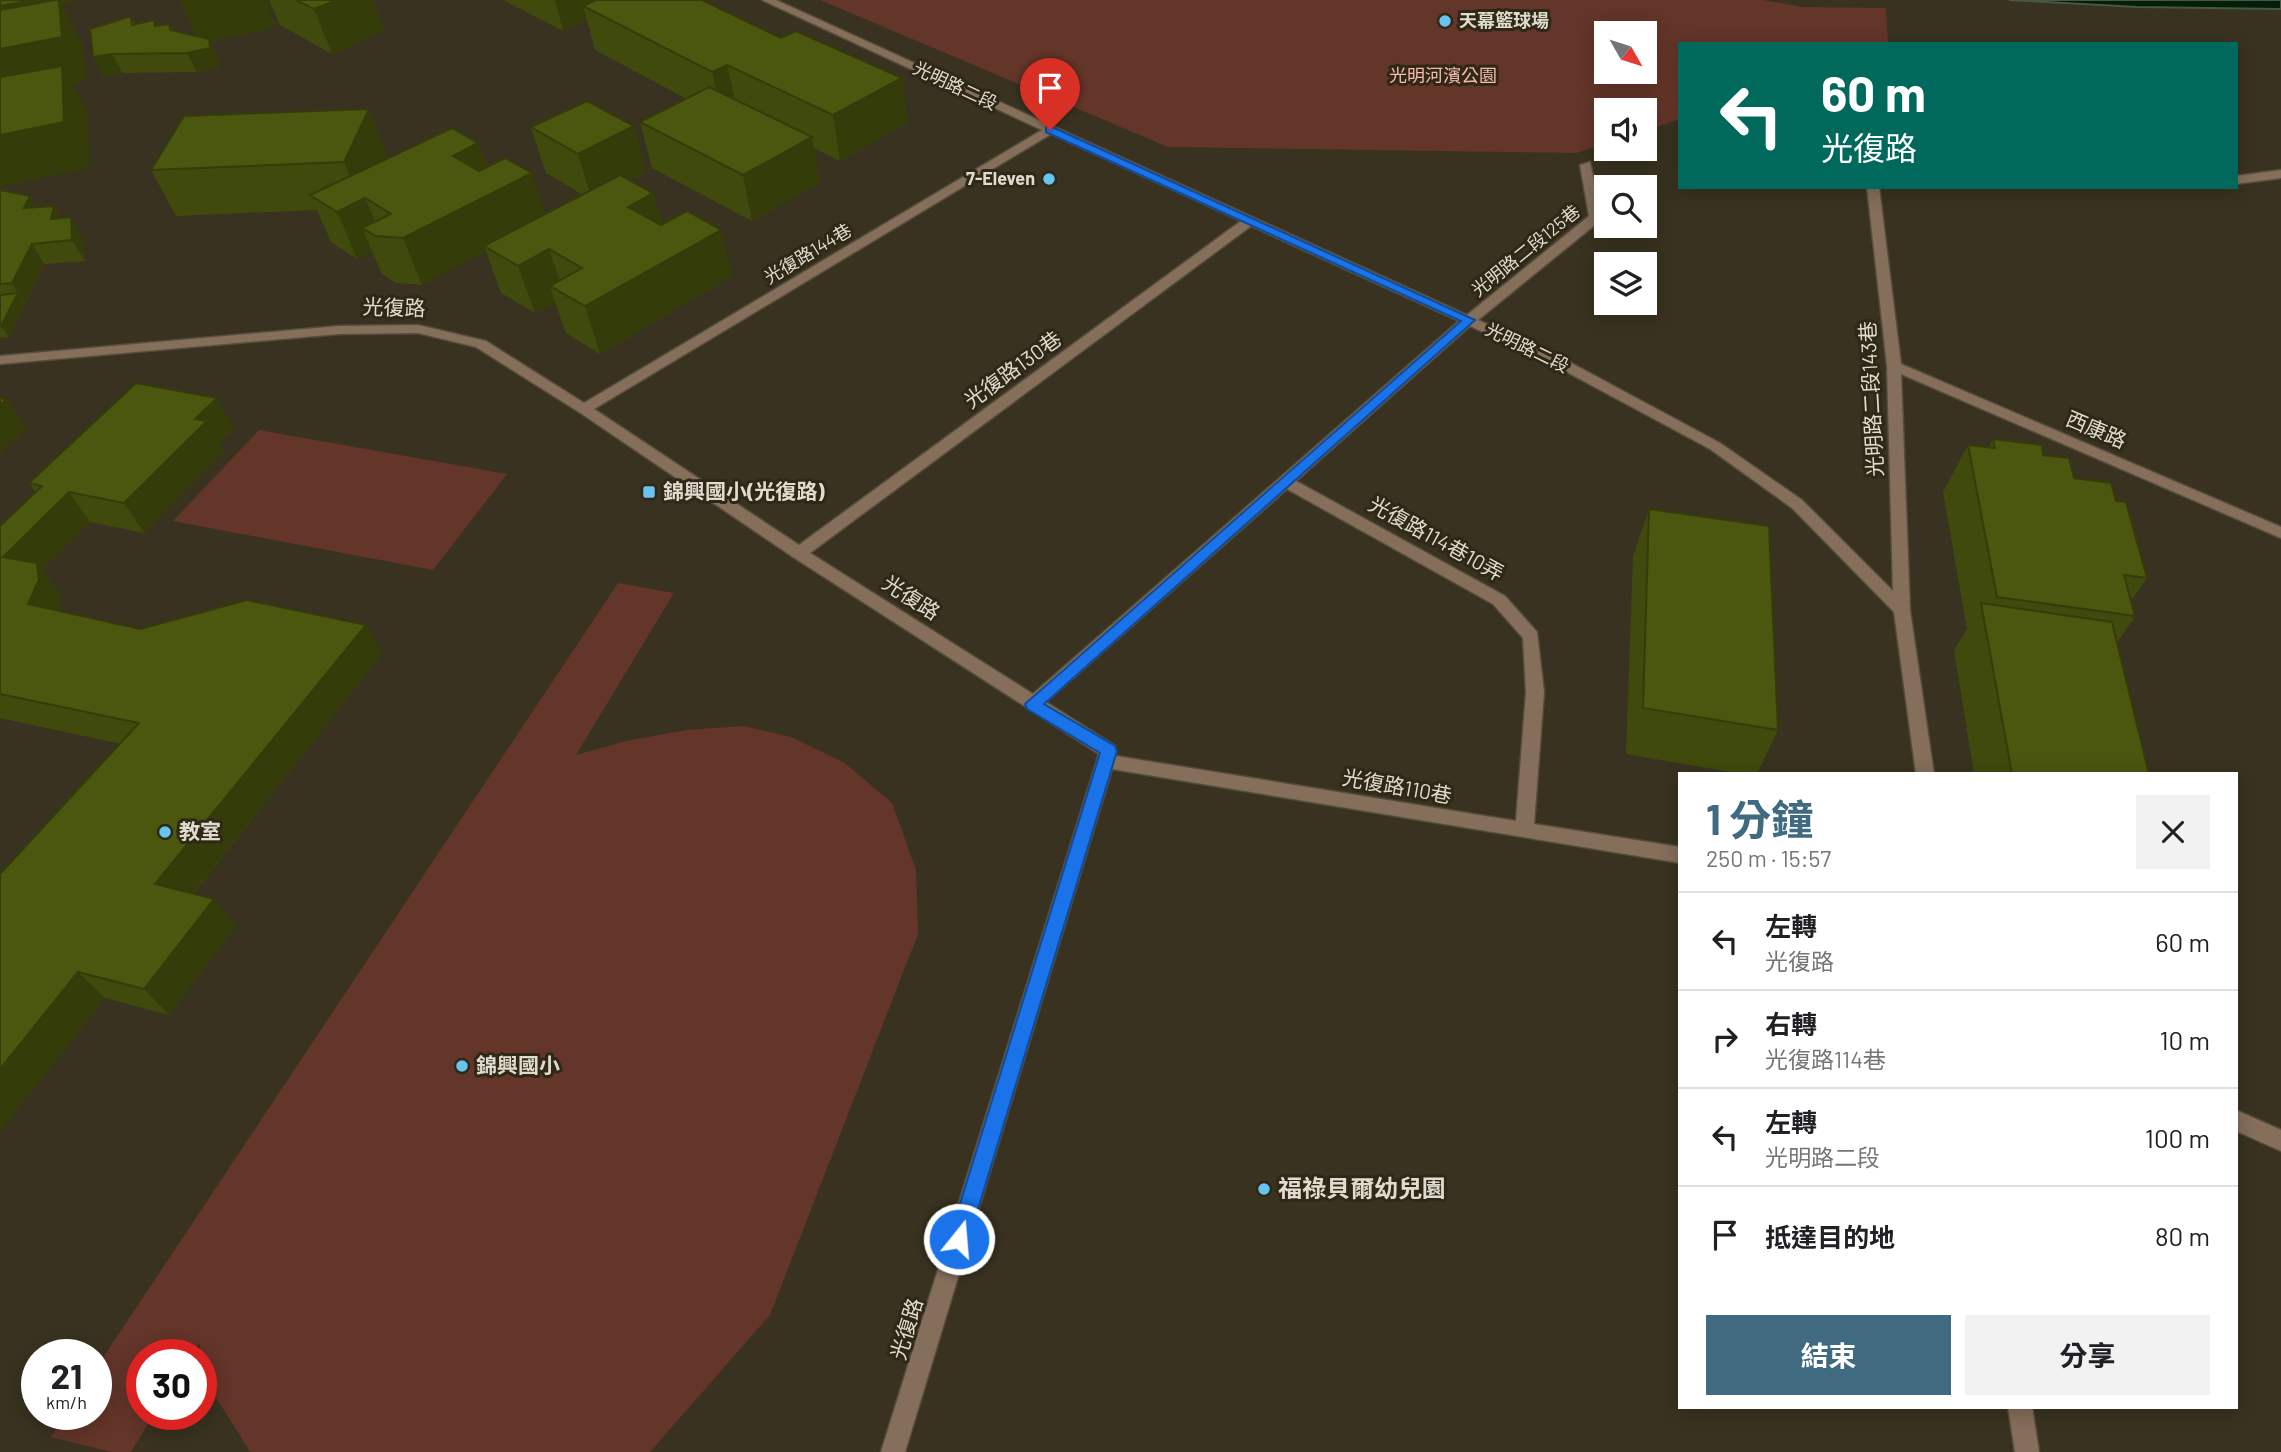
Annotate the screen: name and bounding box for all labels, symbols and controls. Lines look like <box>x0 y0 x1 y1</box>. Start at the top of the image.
place label: 天幕籃球場 <box>1459 9 1549 31</box>
marker: 天幕籃球場 <box>1437 13 1453 29</box>
north arrow <box>1594 21 1657 84</box>
map controls <box>1594 21 1657 315</box>
street label: 光明路二段 <box>910 56 1001 114</box>
pin <box>1020 58 1080 130</box>
text: 60 m <box>1821 63 1926 122</box>
park label: 光明河濱公園 <box>1389 64 1497 86</box>
icon: arrive <box>1031 69 1069 107</box>
icon: left <box>1706 70 1797 161</box>
button: sound <box>1594 98 1657 161</box>
text: 光復路 <box>1821 128 1917 166</box>
place label: 7-Eleven <box>966 167 1035 189</box>
marker: 7-Eleven <box>1041 171 1057 187</box>
button: search <box>1594 175 1657 238</box>
street label: 光明路二段125巷 <box>1467 200 1584 301</box>
street label: 光復路144巷 <box>760 218 855 288</box>
button: layers <box>1594 252 1657 315</box>
street label: 光復路 <box>362 293 426 320</box>
street label: 光明路二段 <box>1482 317 1573 377</box>
street label: 光明路二段143巷 <box>1854 321 1887 478</box>
street label: 光復路130巷 <box>959 325 1066 412</box>
street label: 西康路 <box>2063 405 2130 452</box>
place label: 錦興國小(光復路) <box>663 478 825 503</box>
marker: 錦興國小(光復路) <box>641 484 657 500</box>
street label: 光復路114巷10弄 <box>1365 490 1509 585</box>
street label: 光復路 <box>879 569 945 624</box>
street label: 光復路110巷 <box>1341 764 1454 807</box>
text: 1 分鐘 <box>1706 793 1813 843</box>
button: close <box>2136 795 2210 869</box>
place label: 教室 <box>179 818 221 843</box>
marker: 教室 <box>157 824 173 840</box>
text: 250 m · 15:57 <box>1706 844 1831 872</box>
text: 左轉 <box>1765 910 1817 941</box>
icon: left <box>1706 922 1744 960</box>
text: 60 m <box>2155 926 2210 957</box>
text: 光復路 <box>1765 947 1834 975</box>
text: 右轉 <box>1765 1008 1817 1039</box>
icon: right <box>1706 1020 1744 1058</box>
text: 10 m <box>2160 1024 2210 1055</box>
text: 光復路114巷 <box>1765 1045 1886 1073</box>
place label: 錦興國小 <box>476 1052 560 1077</box>
marker: 錦興國小 <box>454 1058 470 1074</box>
text: 左轉 <box>1765 1106 1817 1137</box>
icon: left <box>1706 1118 1744 1156</box>
text: 100 m <box>2145 1122 2210 1153</box>
text: 光明路二段 <box>1765 1143 1880 1171</box>
place label: 福祿貝爾幼兒園 <box>1278 1173 1446 1202</box>
marker: 福祿貝爾幼兒園 <box>1256 1181 1272 1197</box>
position arrow <box>922 1202 996 1276</box>
icon: arrive <box>1706 1216 1744 1254</box>
text: 80 m <box>2155 1220 2210 1251</box>
text: 抵達目的地 <box>1765 1221 1895 1252</box>
street label: 光復路 <box>884 1295 927 1362</box>
button: 結束 <box>1706 1315 1951 1395</box>
button: 分享 <box>1965 1315 2210 1395</box>
speed limit sign: 30 <box>126 1339 217 1430</box>
text: 21 <box>51 1354 82 1396</box>
text: km/h <box>46 1391 87 1413</box>

